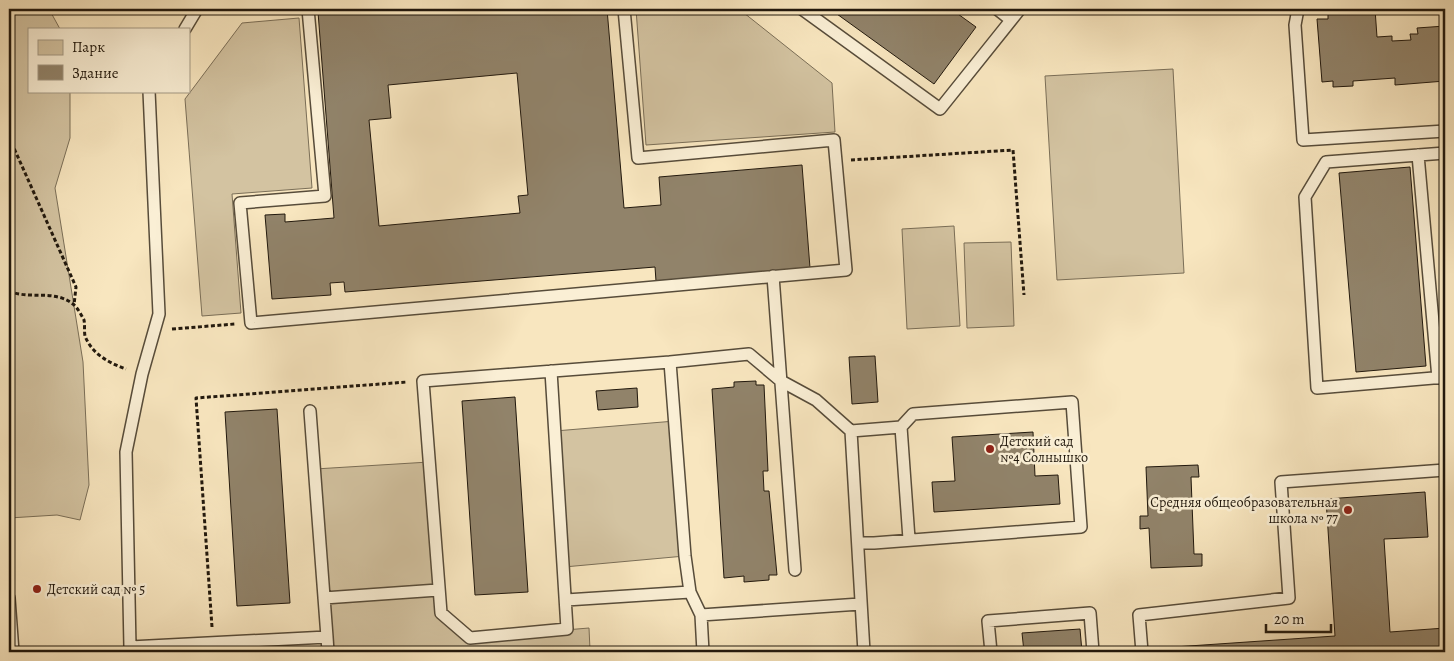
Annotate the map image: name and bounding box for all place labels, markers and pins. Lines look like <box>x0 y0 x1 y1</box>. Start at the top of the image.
place label: Детский сад №4 Солнышко <box>1000 432 1088 467</box>
marker: Детский сад №4 Солнышко <box>984 443 996 455</box>
place label: Средняя общеобразовательная школа № 77 <box>1150 493 1338 528</box>
marker: Средняя общеобразовательная школа № 77 <box>1342 504 1354 516</box>
place label: Детский сад № 5 <box>47 580 145 599</box>
marker: Детский сад № 5 <box>31 583 43 595</box>

